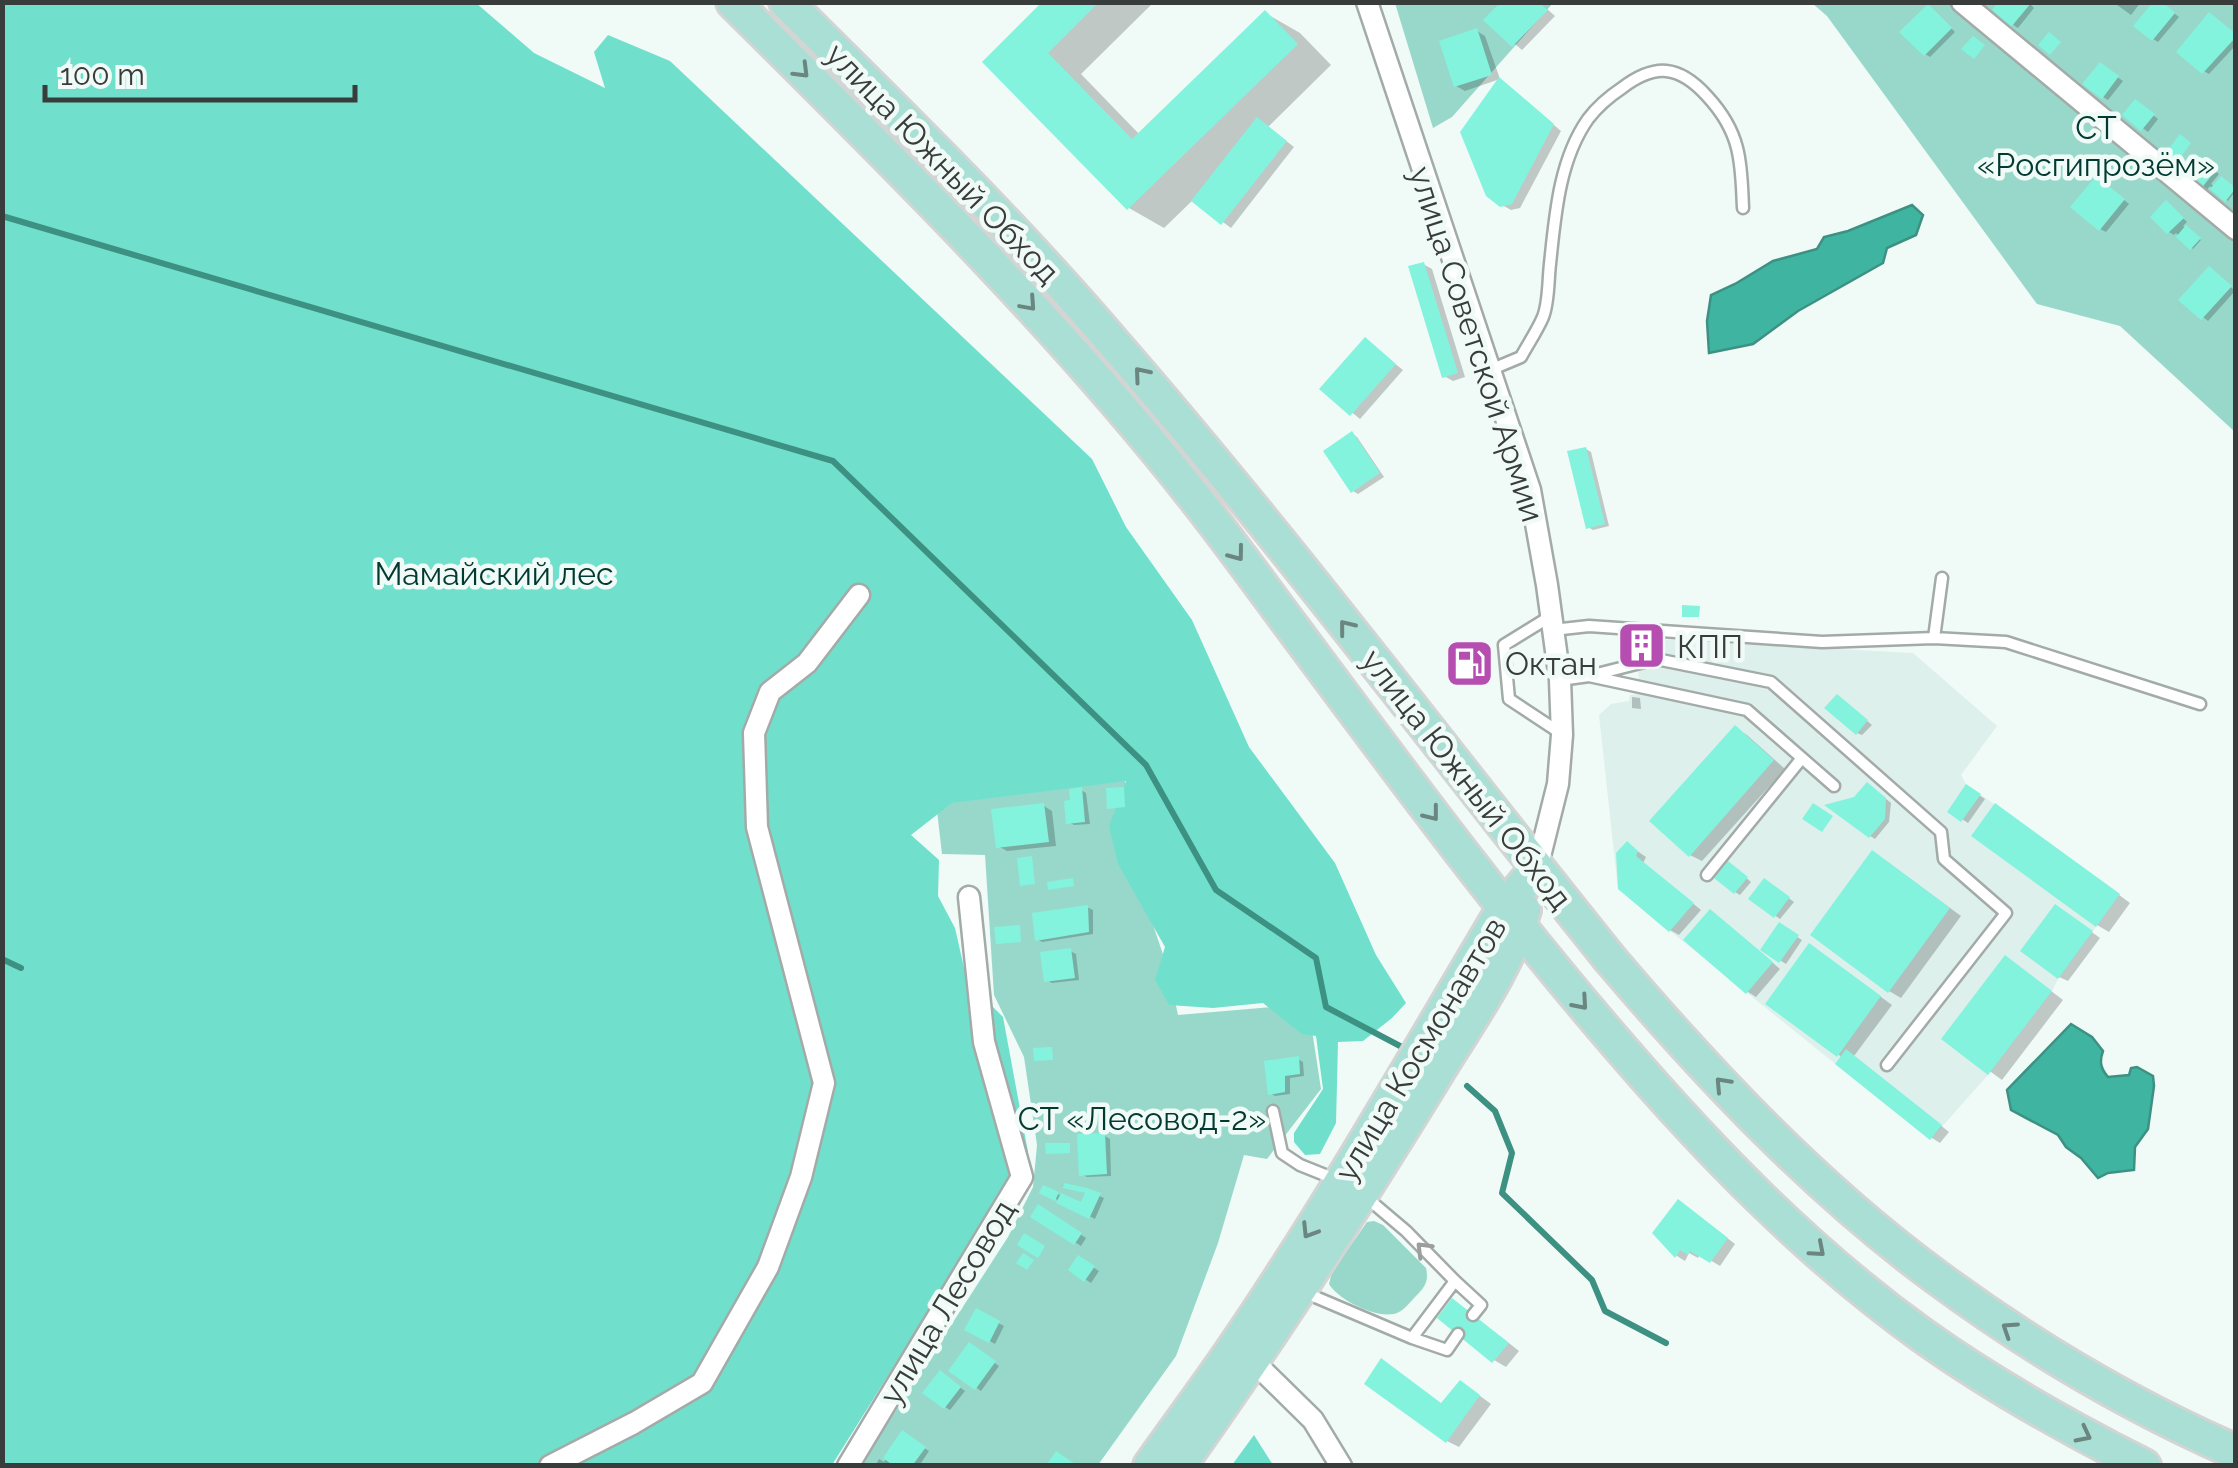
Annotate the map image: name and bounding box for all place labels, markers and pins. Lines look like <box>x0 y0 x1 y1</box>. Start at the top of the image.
building icon: КПП <box>1616 620 1668 672</box>
place label: КПП <box>1677 628 1743 665</box>
fuel station icon: Октан <box>1444 637 1496 689</box>
place label: Октан <box>1505 645 1597 682</box>

